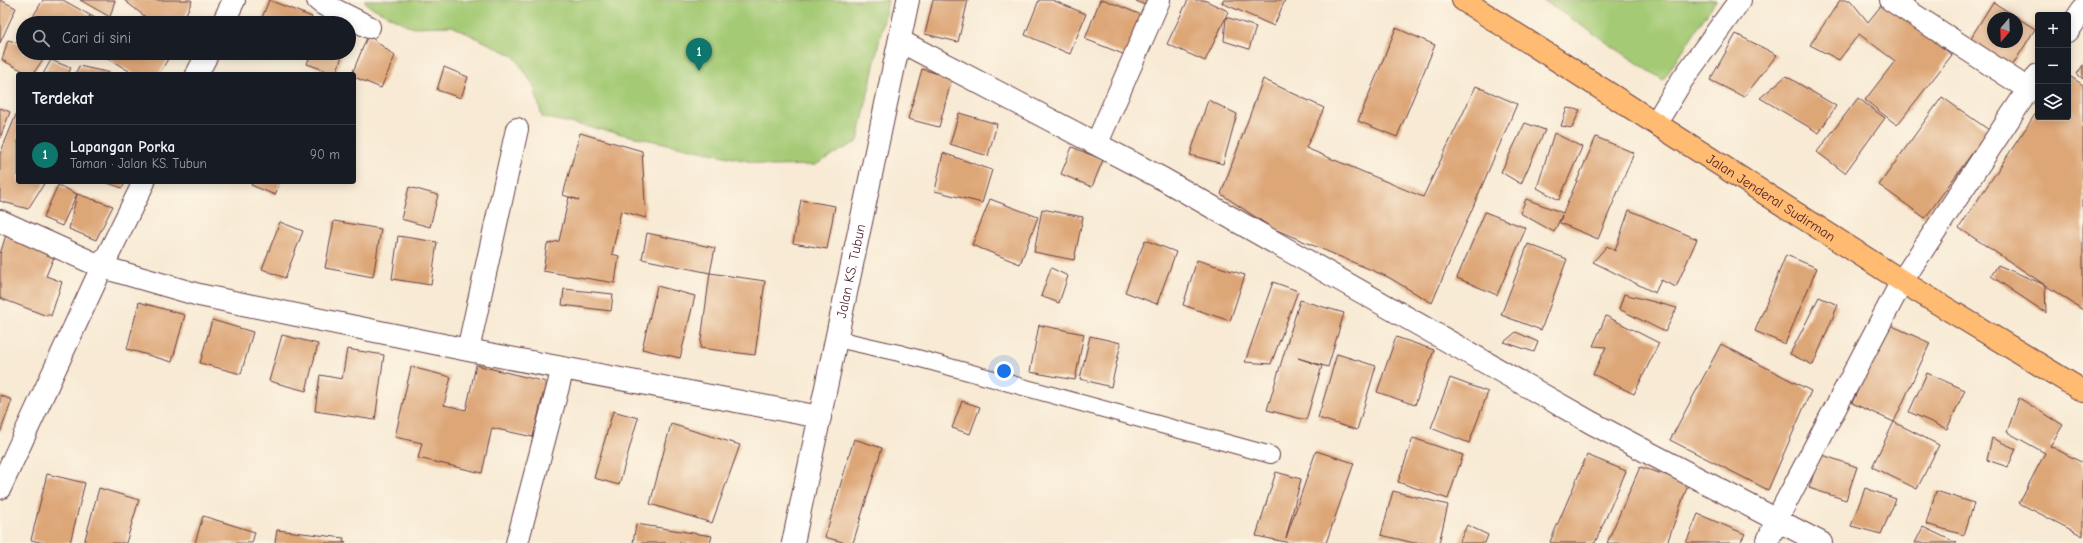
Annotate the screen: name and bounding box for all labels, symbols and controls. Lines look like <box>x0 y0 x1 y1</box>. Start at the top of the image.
north arrow <box>1987 12 2023 48</box>
map controls <box>2035 12 2071 120</box>
button: + <box>2035 12 2071 48</box>
search box <box>16 16 356 60</box>
icon: search <box>30 27 52 49</box>
text: Cari di sini <box>62 29 131 47</box>
pin: 1 <box>686 38 712 71</box>
button: − <box>2035 48 2071 84</box>
button: layers <box>2035 84 2071 120</box>
text: Terdekat <box>32 89 94 108</box>
text: Lapangan Porka <box>70 138 175 156</box>
text: 1 <box>42 147 48 162</box>
text: 90 m <box>310 147 340 162</box>
street label: Jalan Jenderal Sudirman <box>1703 150 1839 245</box>
text: Taman · Jalan KS. Tubun <box>70 156 207 171</box>
street label: Jalan KS. Tubun <box>833 223 869 320</box>
your location <box>994 361 1014 381</box>

